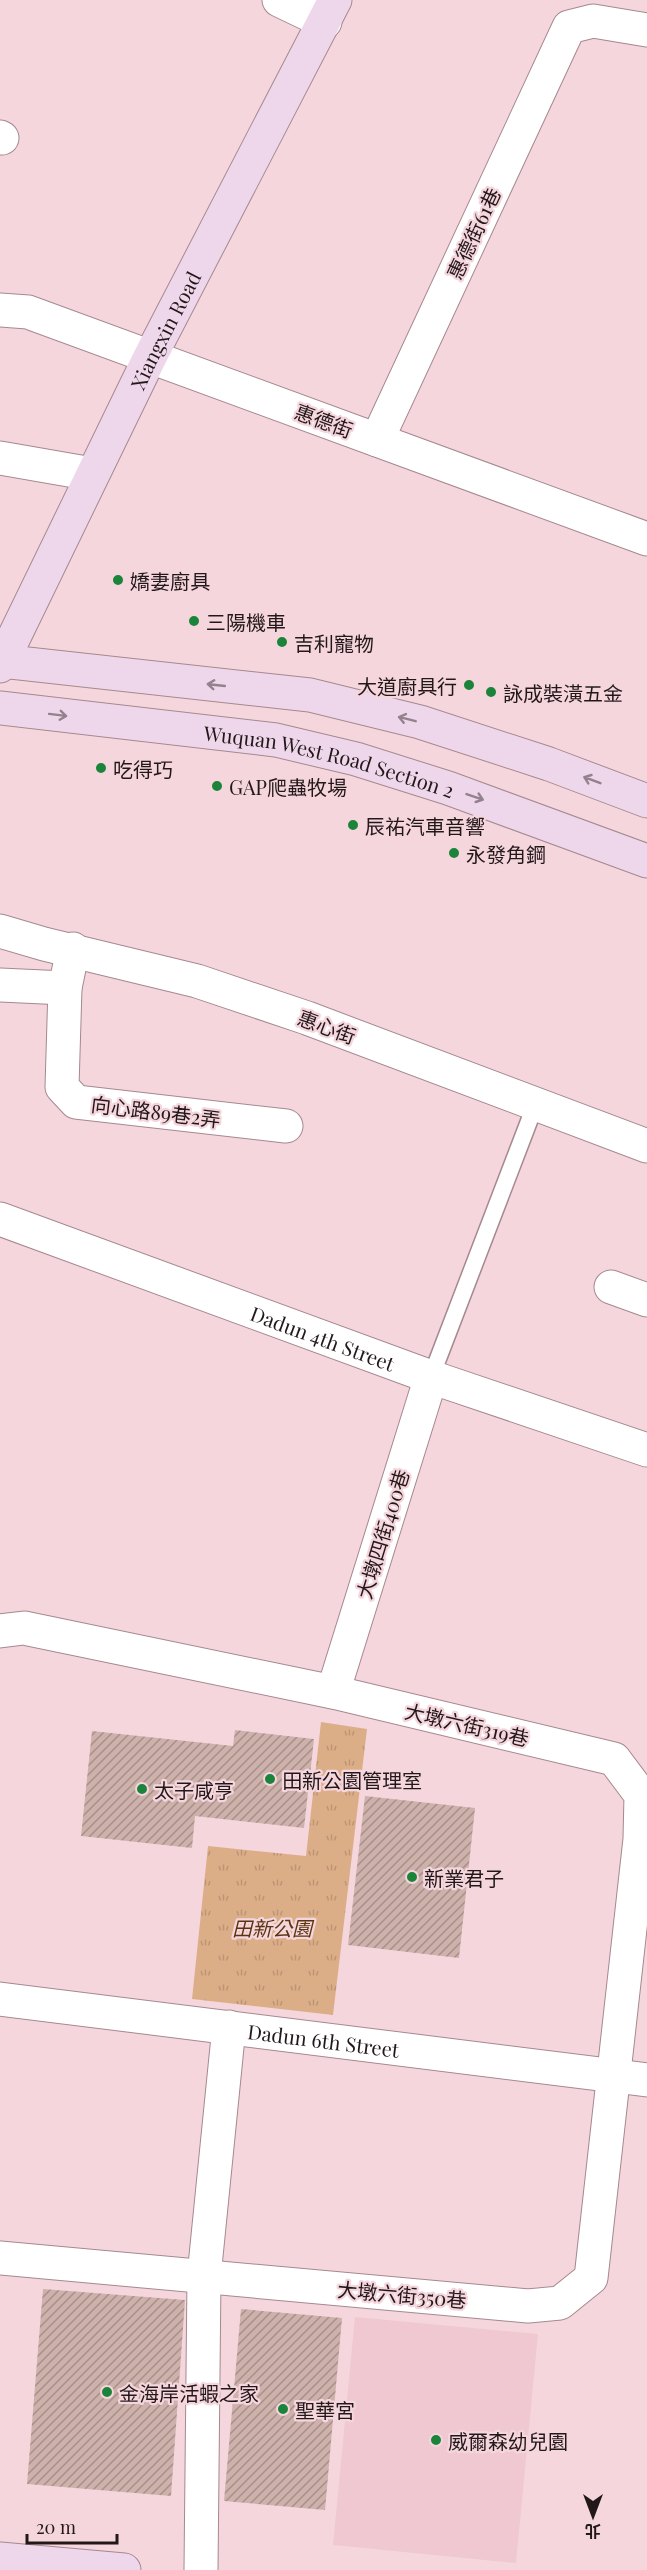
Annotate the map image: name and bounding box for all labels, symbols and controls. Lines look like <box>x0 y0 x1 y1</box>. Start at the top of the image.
street label: 惠德街61巷 <box>440 183 506 283</box>
street label: Xiangxin Road <box>123 266 206 394</box>
street label: 惠德街 <box>291 397 357 443</box>
place label: 嬌妻廚具 <box>130 567 210 594</box>
marker: 嬌妻廚具 <box>111 573 125 587</box>
place label: 三陽機車 <box>206 608 286 635</box>
marker: 三陽機車 <box>187 614 201 628</box>
place label: 吉利寵物 <box>294 629 374 656</box>
marker: 吉利寵物 <box>275 635 289 649</box>
place label: 大道廚具行 <box>357 672 457 699</box>
marker: 大道廚具行 <box>462 678 476 692</box>
one-way arrow <box>206 679 226 690</box>
place label: 詠成裝潢五金 <box>503 679 623 706</box>
marker: 詠成裝潢五金 <box>484 685 498 699</box>
one-way arrow <box>48 710 68 721</box>
one-way arrow <box>398 713 417 725</box>
street label: Wuquan West Road Section 2 <box>201 718 458 803</box>
place label: 吃得巧 <box>113 755 173 782</box>
marker: 吃得巧 <box>94 761 108 775</box>
place label: GAP爬蟲牧場 <box>229 773 347 800</box>
one-way arrow <box>584 774 602 785</box>
marker: GAP爬蟲牧場 <box>210 779 224 793</box>
one-way arrow <box>465 792 484 803</box>
place label: 辰祐汽車音響 <box>365 812 485 839</box>
marker: 辰祐汽車音響 <box>346 818 360 832</box>
place label: 永發角鋼 <box>466 840 546 867</box>
marker: 永發角鋼 <box>447 846 461 860</box>
street label: 惠心街 <box>294 1003 360 1049</box>
street label: 向心路89巷2弄 <box>90 1090 222 1132</box>
street label: Dadun 4th Street <box>247 1299 400 1376</box>
street label: 大墩四街400巷 <box>350 1466 414 1602</box>
street label: 大墩六街319巷 <box>402 1697 532 1751</box>
place label: 田新公園管理室 <box>282 1766 422 1793</box>
marker: 田新公園管理室 <box>263 1772 277 1786</box>
place label: 太子咸亨 <box>154 1776 234 1803</box>
marker: 太子咸亨 <box>135 1782 149 1796</box>
place label: 新業君子 <box>424 1864 504 1891</box>
marker: 新業君子 <box>405 1870 419 1884</box>
park label: 田新公園 <box>232 1914 315 1941</box>
street label: Dadun 6th Street <box>246 2017 402 2062</box>
street label: 大墩六街350巷 <box>336 2275 468 2313</box>
place label: 金海岸活蝦之家 <box>119 2379 259 2406</box>
marker: 金海岸活蝦之家 <box>100 2385 114 2399</box>
place label: 聖華宮 <box>295 2396 355 2423</box>
marker: 聖華宮 <box>276 2402 290 2416</box>
place label: 威爾森幼兒園 <box>448 2427 568 2454</box>
marker: 威爾森幼兒園 <box>429 2433 443 2447</box>
north arrow <box>563 2486 623 2546</box>
scale bar <box>27 2507 117 2545</box>
text: 20 m <box>36 2515 76 2539</box>
text: 北 <box>585 2521 601 2542</box>

